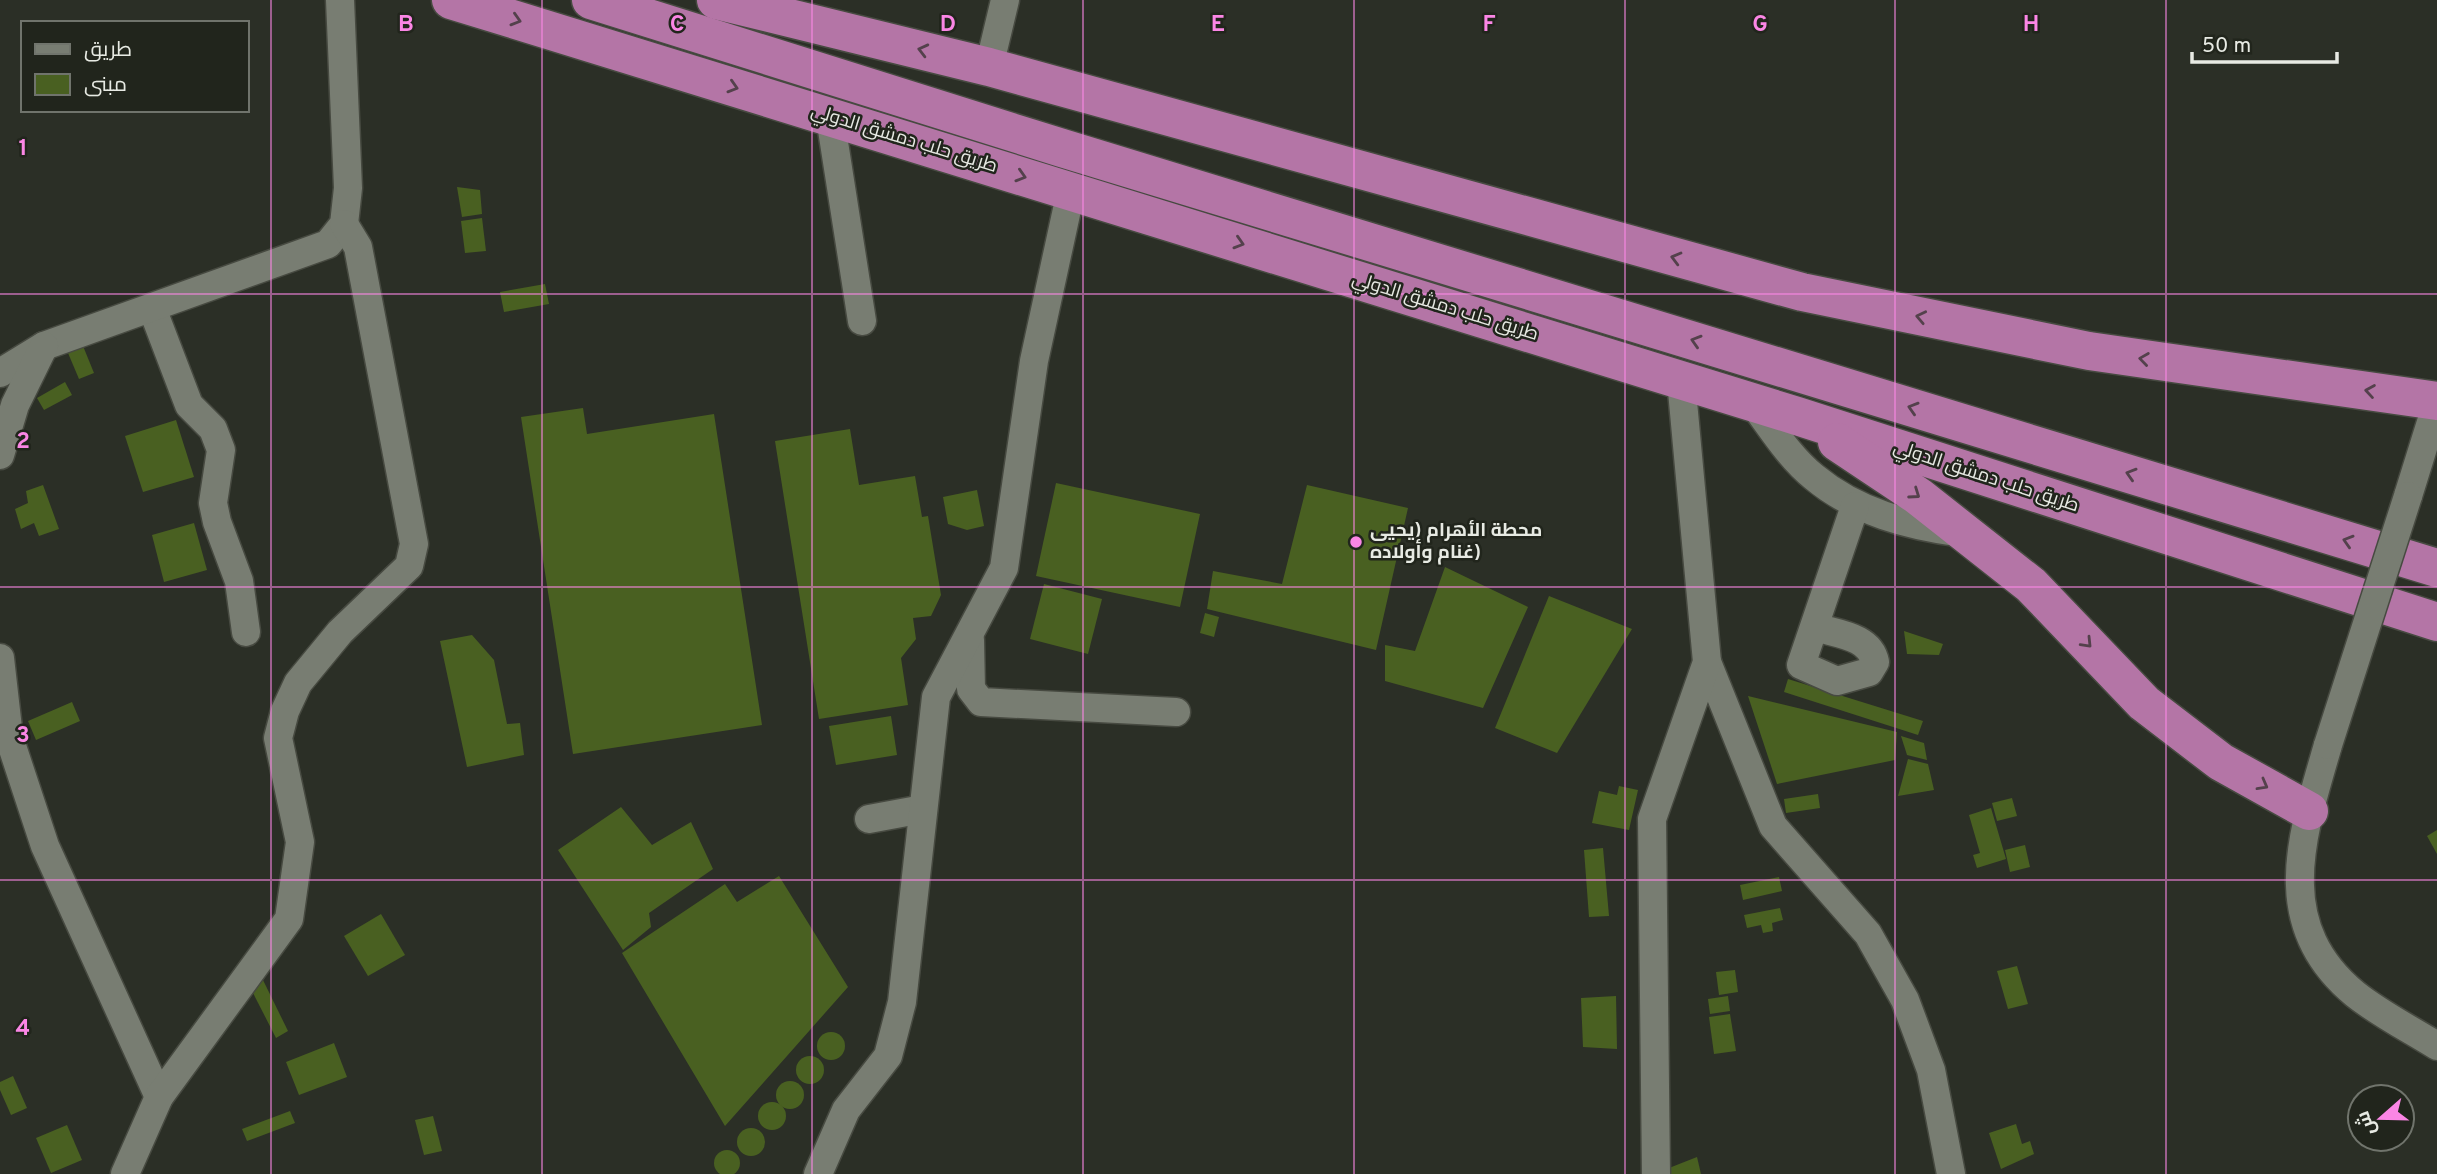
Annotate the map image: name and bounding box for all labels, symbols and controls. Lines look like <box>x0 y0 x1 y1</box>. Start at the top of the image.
text: B <box>398 11 414 40</box>
text: C <box>670 11 684 40</box>
text: D <box>940 11 956 40</box>
text: E <box>1211 11 1225 40</box>
text: F <box>1482 11 1496 40</box>
text: G <box>1752 11 1768 40</box>
text: H <box>2023 11 2039 40</box>
one-way arrow <box>510 12 522 27</box>
legend <box>21 21 248 112</box>
scale bar <box>2192 21 2337 65</box>
text: 50 m <box>2202 33 2251 60</box>
text: طريق <box>84 37 132 64</box>
one-way arrow <box>917 44 929 58</box>
text: مبنى <box>84 72 127 99</box>
one-way arrow <box>727 79 739 94</box>
street label: طريق حلب دمشق الدولي <box>808 99 1000 180</box>
text: 1 <box>18 135 28 164</box>
one-way arrow <box>1015 167 1027 182</box>
one-way arrow <box>1232 234 1244 249</box>
one-way arrow <box>1670 252 1682 266</box>
street label: طريق حلب دمشق الدولي <box>1349 267 1541 348</box>
one-way arrow <box>1915 310 1927 325</box>
one-way arrow <box>1690 335 1702 350</box>
one-way arrow <box>2138 352 2150 367</box>
one-way arrow <box>2364 384 2375 399</box>
one-way arrow <box>1907 401 1919 416</box>
text: 2 <box>16 428 30 457</box>
street label: طريق حلب دمشق الدولي <box>1890 436 2082 519</box>
one-way arrow <box>2125 468 2137 483</box>
one-way arrow <box>1907 486 1920 498</box>
place label: محطة الأهرام (يحيى غنام وأولاده) <box>1370 519 1542 565</box>
marker: محطة الأهرام (يحيى غنام وأولاده) <box>1348 534 1364 550</box>
one-way arrow <box>2343 534 2355 549</box>
one-way arrow <box>2078 635 2091 648</box>
text: 3 <box>16 722 30 751</box>
one-way arrow <box>2255 777 2268 790</box>
text: 4 <box>16 1015 30 1044</box>
north arrow <box>2346 1083 2416 1153</box>
text: ش <box>2351 1108 2382 1139</box>

